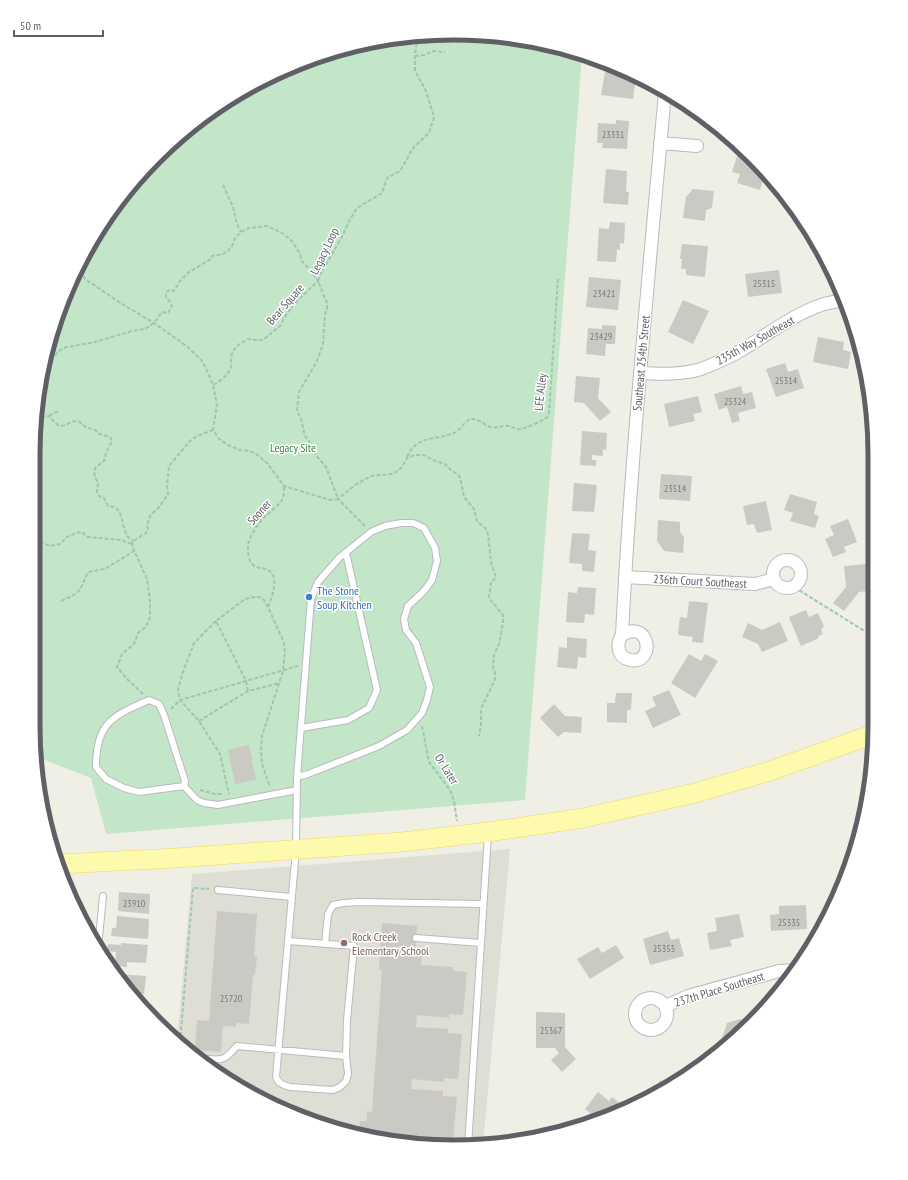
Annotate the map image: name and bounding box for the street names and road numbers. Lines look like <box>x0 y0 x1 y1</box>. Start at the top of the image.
street label: Legacy Loop <box>306 225 342 277</box>
street label: Bear Square <box>263 280 307 328</box>
street label: 235th Way Southeast <box>713 312 798 368</box>
street label: Southeast 254th Street <box>629 314 653 411</box>
street label: LFE Alley <box>531 372 549 412</box>
street label: Sooner <box>244 496 275 528</box>
street label: 236th Court Southeast <box>653 571 748 591</box>
street label: Or Later <box>432 751 463 788</box>
street label: 237th Place Southeast <box>672 968 766 1010</box>

